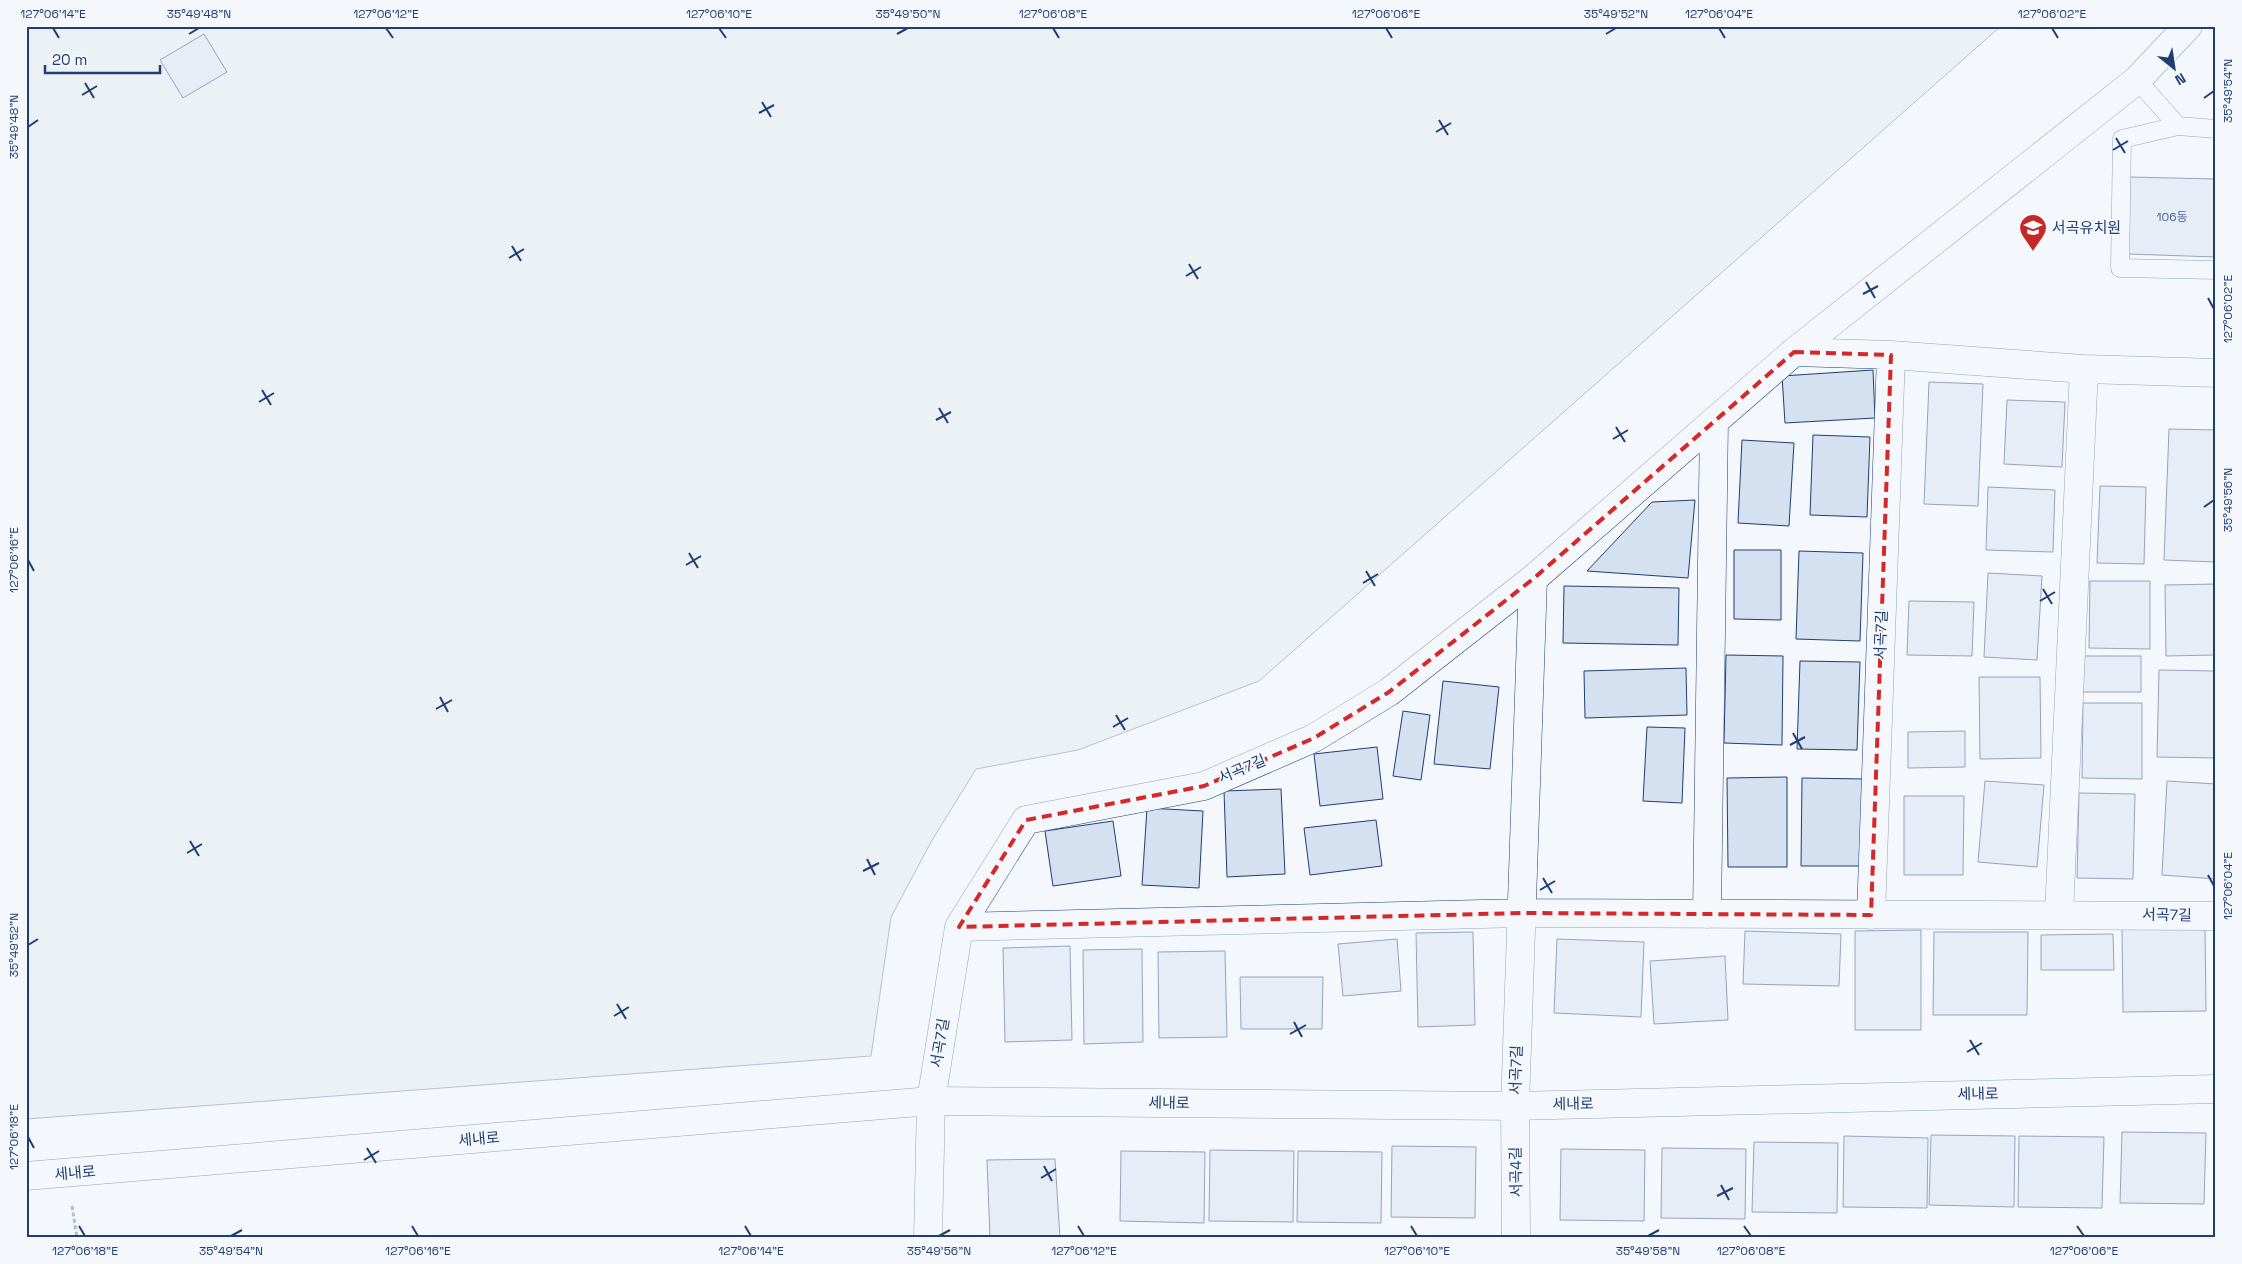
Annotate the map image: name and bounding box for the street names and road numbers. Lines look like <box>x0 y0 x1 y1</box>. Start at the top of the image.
street label: 서곡7길 <box>1870 610 1891 660</box>
street label: 서곡7길 <box>1215 750 1268 787</box>
street label: 서곡7길 <box>2142 905 2192 924</box>
street label: 서곡7길 <box>926 1017 953 1069</box>
street label: 서곡7길 <box>1505 1045 1526 1095</box>
street label: 세내로 <box>1957 1084 1999 1103</box>
street label: 세내로 <box>1148 1093 1190 1112</box>
street label: 세내로 <box>1552 1094 1594 1113</box>
street label: 세내로 <box>458 1127 500 1150</box>
street label: 서곡4길 <box>1506 1146 1525 1198</box>
street label: 세내로 <box>54 1161 96 1184</box>

